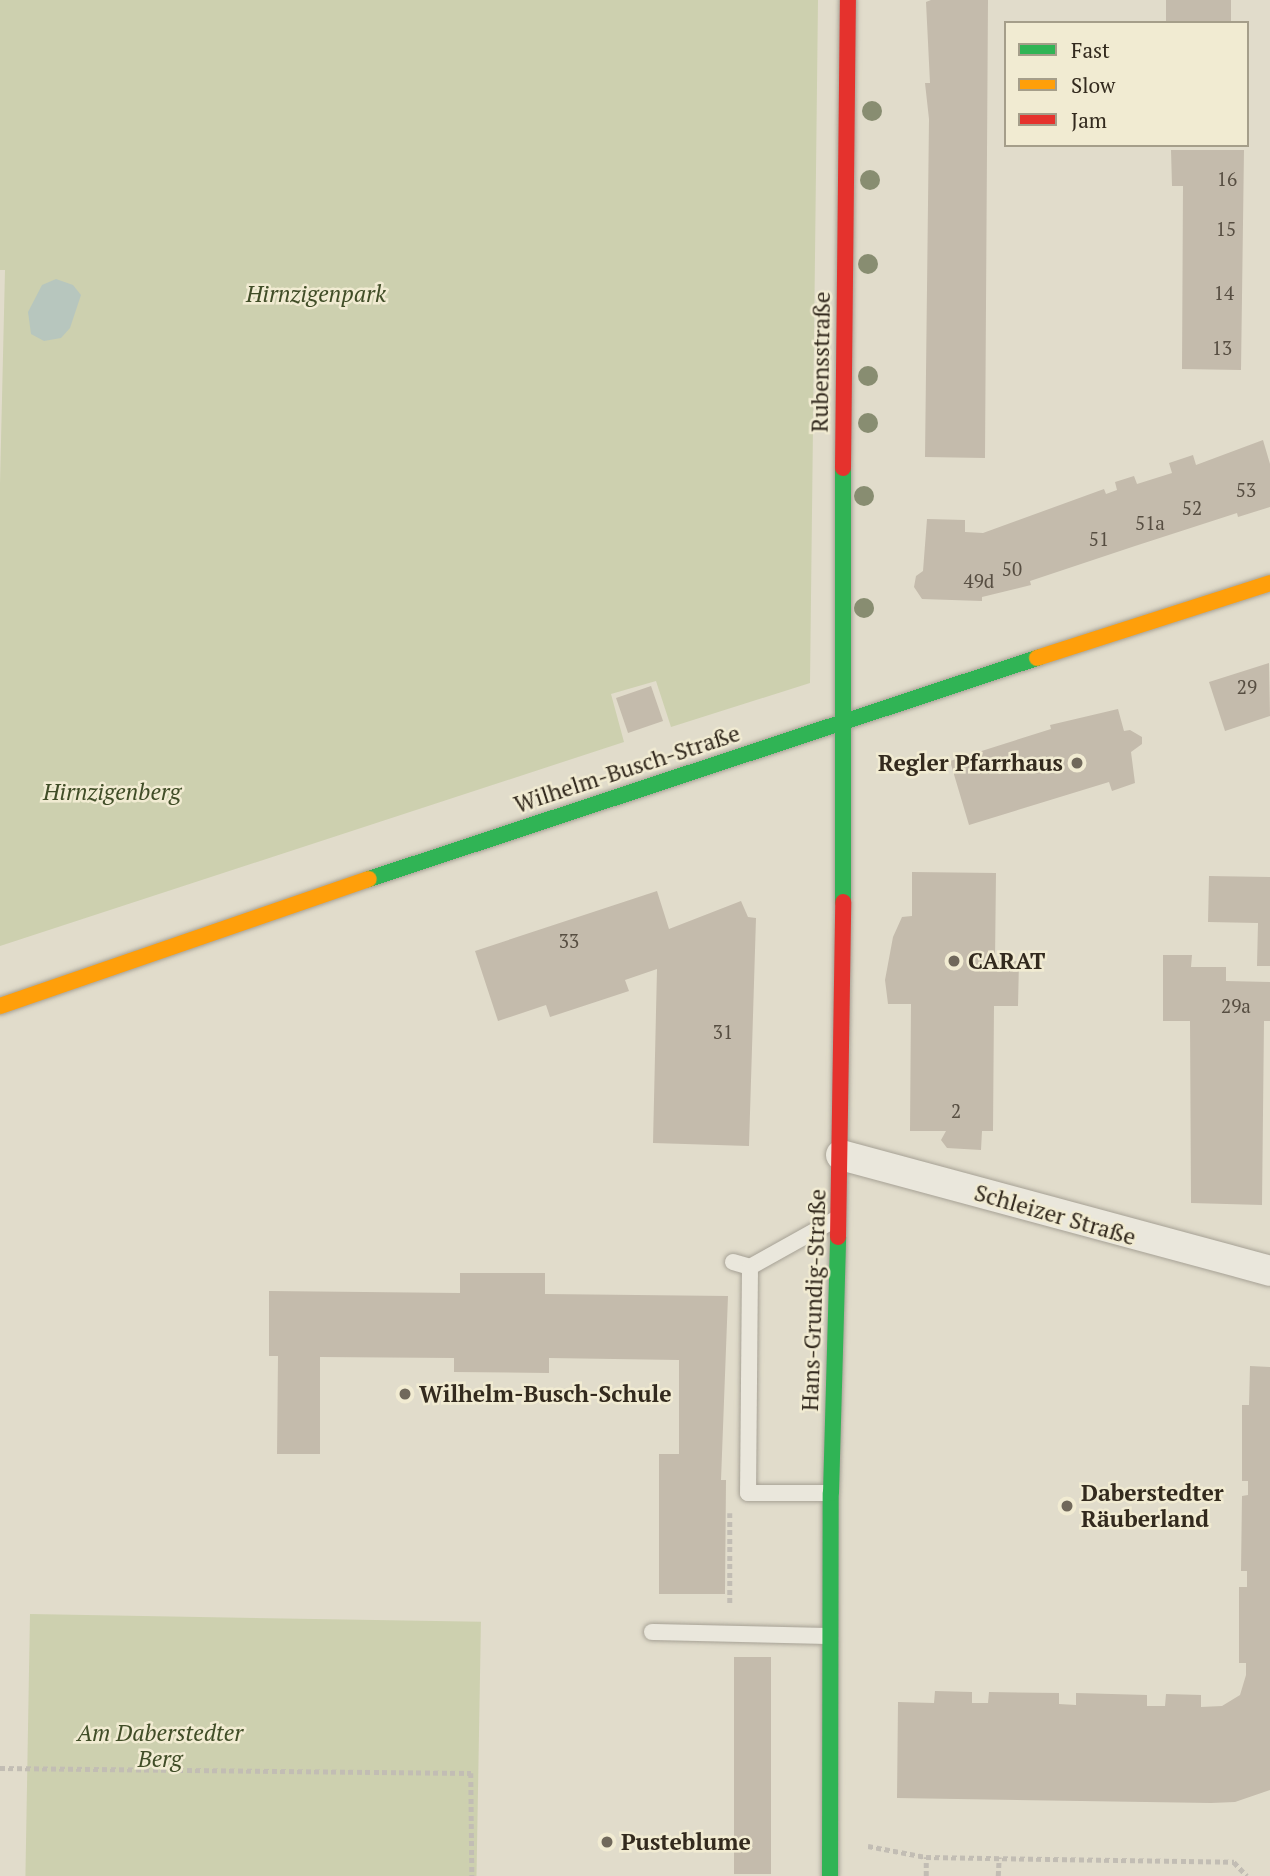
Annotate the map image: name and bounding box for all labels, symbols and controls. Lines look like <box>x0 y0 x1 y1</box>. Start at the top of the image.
legend <box>1004 21 1249 147</box>
text: Fast <box>1071 36 1110 64</box>
text: Slow <box>1071 71 1115 99</box>
text: Jam <box>1071 106 1107 134</box>
house number: 16 <box>1217 168 1237 190</box>
house number: 15 <box>1216 218 1236 240</box>
park label: Hirnzigenpark <box>246 280 386 308</box>
house number: 14 <box>1214 282 1234 304</box>
street label: Rubensstraße <box>806 291 836 433</box>
house number: 13 <box>1212 337 1232 359</box>
house number: 53 <box>1236 479 1256 501</box>
house number: 52 <box>1182 497 1202 519</box>
house number: 51a <box>1135 512 1165 534</box>
house number: 51 <box>1089 528 1109 550</box>
house number: 50 <box>1002 558 1022 580</box>
house number: 49d <box>964 570 994 592</box>
house number: 29 <box>1237 676 1257 698</box>
street label: Wilhelm-Busch-Straße <box>511 719 743 819</box>
place label: Regler Pfarrhaus <box>878 749 1063 777</box>
marker: Regler Pfarrhaus <box>1069 755 1085 771</box>
park label: Hirnzigenberg <box>43 778 181 806</box>
house number: 33 <box>559 930 579 952</box>
place label: CARAT <box>968 947 1045 975</box>
marker: CARAT <box>946 953 962 969</box>
house number: 29a <box>1221 995 1251 1017</box>
house number: 31 <box>713 1021 733 1043</box>
house number: 2 <box>951 1100 961 1122</box>
street label: Schleizer Straße <box>971 1179 1139 1251</box>
street label: Hans-Grundig-Straße <box>796 1188 832 1412</box>
place label: Wilhelm-Busch-Schule <box>419 1380 671 1408</box>
marker: Wilhelm-Busch-Schule <box>397 1386 413 1402</box>
place label: Daberstedter Räuberland <box>1081 1479 1224 1533</box>
marker: Daberstedter Räuberland <box>1059 1498 1075 1514</box>
park label: Am Daberstedter Berg <box>77 1719 243 1773</box>
place label: Pusteblume <box>621 1828 751 1856</box>
marker: Pusteblume <box>599 1834 615 1850</box>

